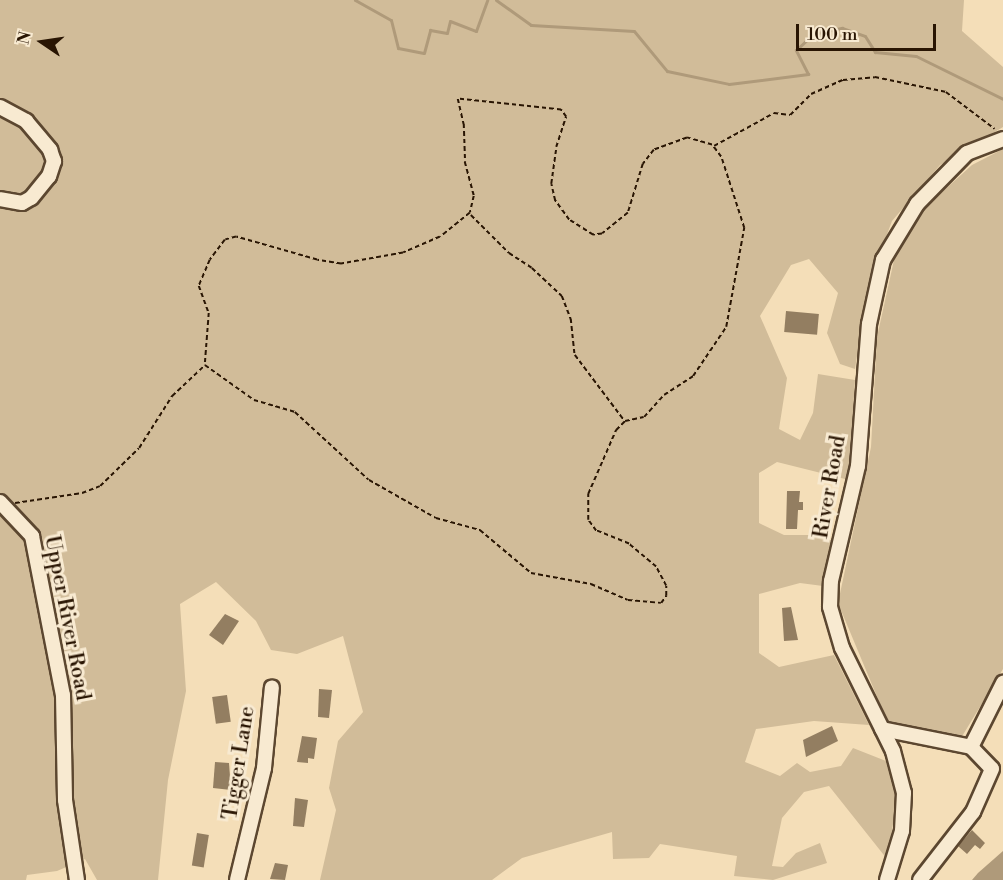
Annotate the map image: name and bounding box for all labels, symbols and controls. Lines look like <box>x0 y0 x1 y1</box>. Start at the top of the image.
north arrow <box>12 12 72 72</box>
scale bar <box>799 12 938 50</box>
text: 100 m <box>807 23 858 46</box>
text: N <box>13 30 36 46</box>
street label: River Road <box>809 433 851 541</box>
street label: Upper River Road <box>39 533 95 703</box>
street label: Tigger Lane <box>218 704 260 822</box>

